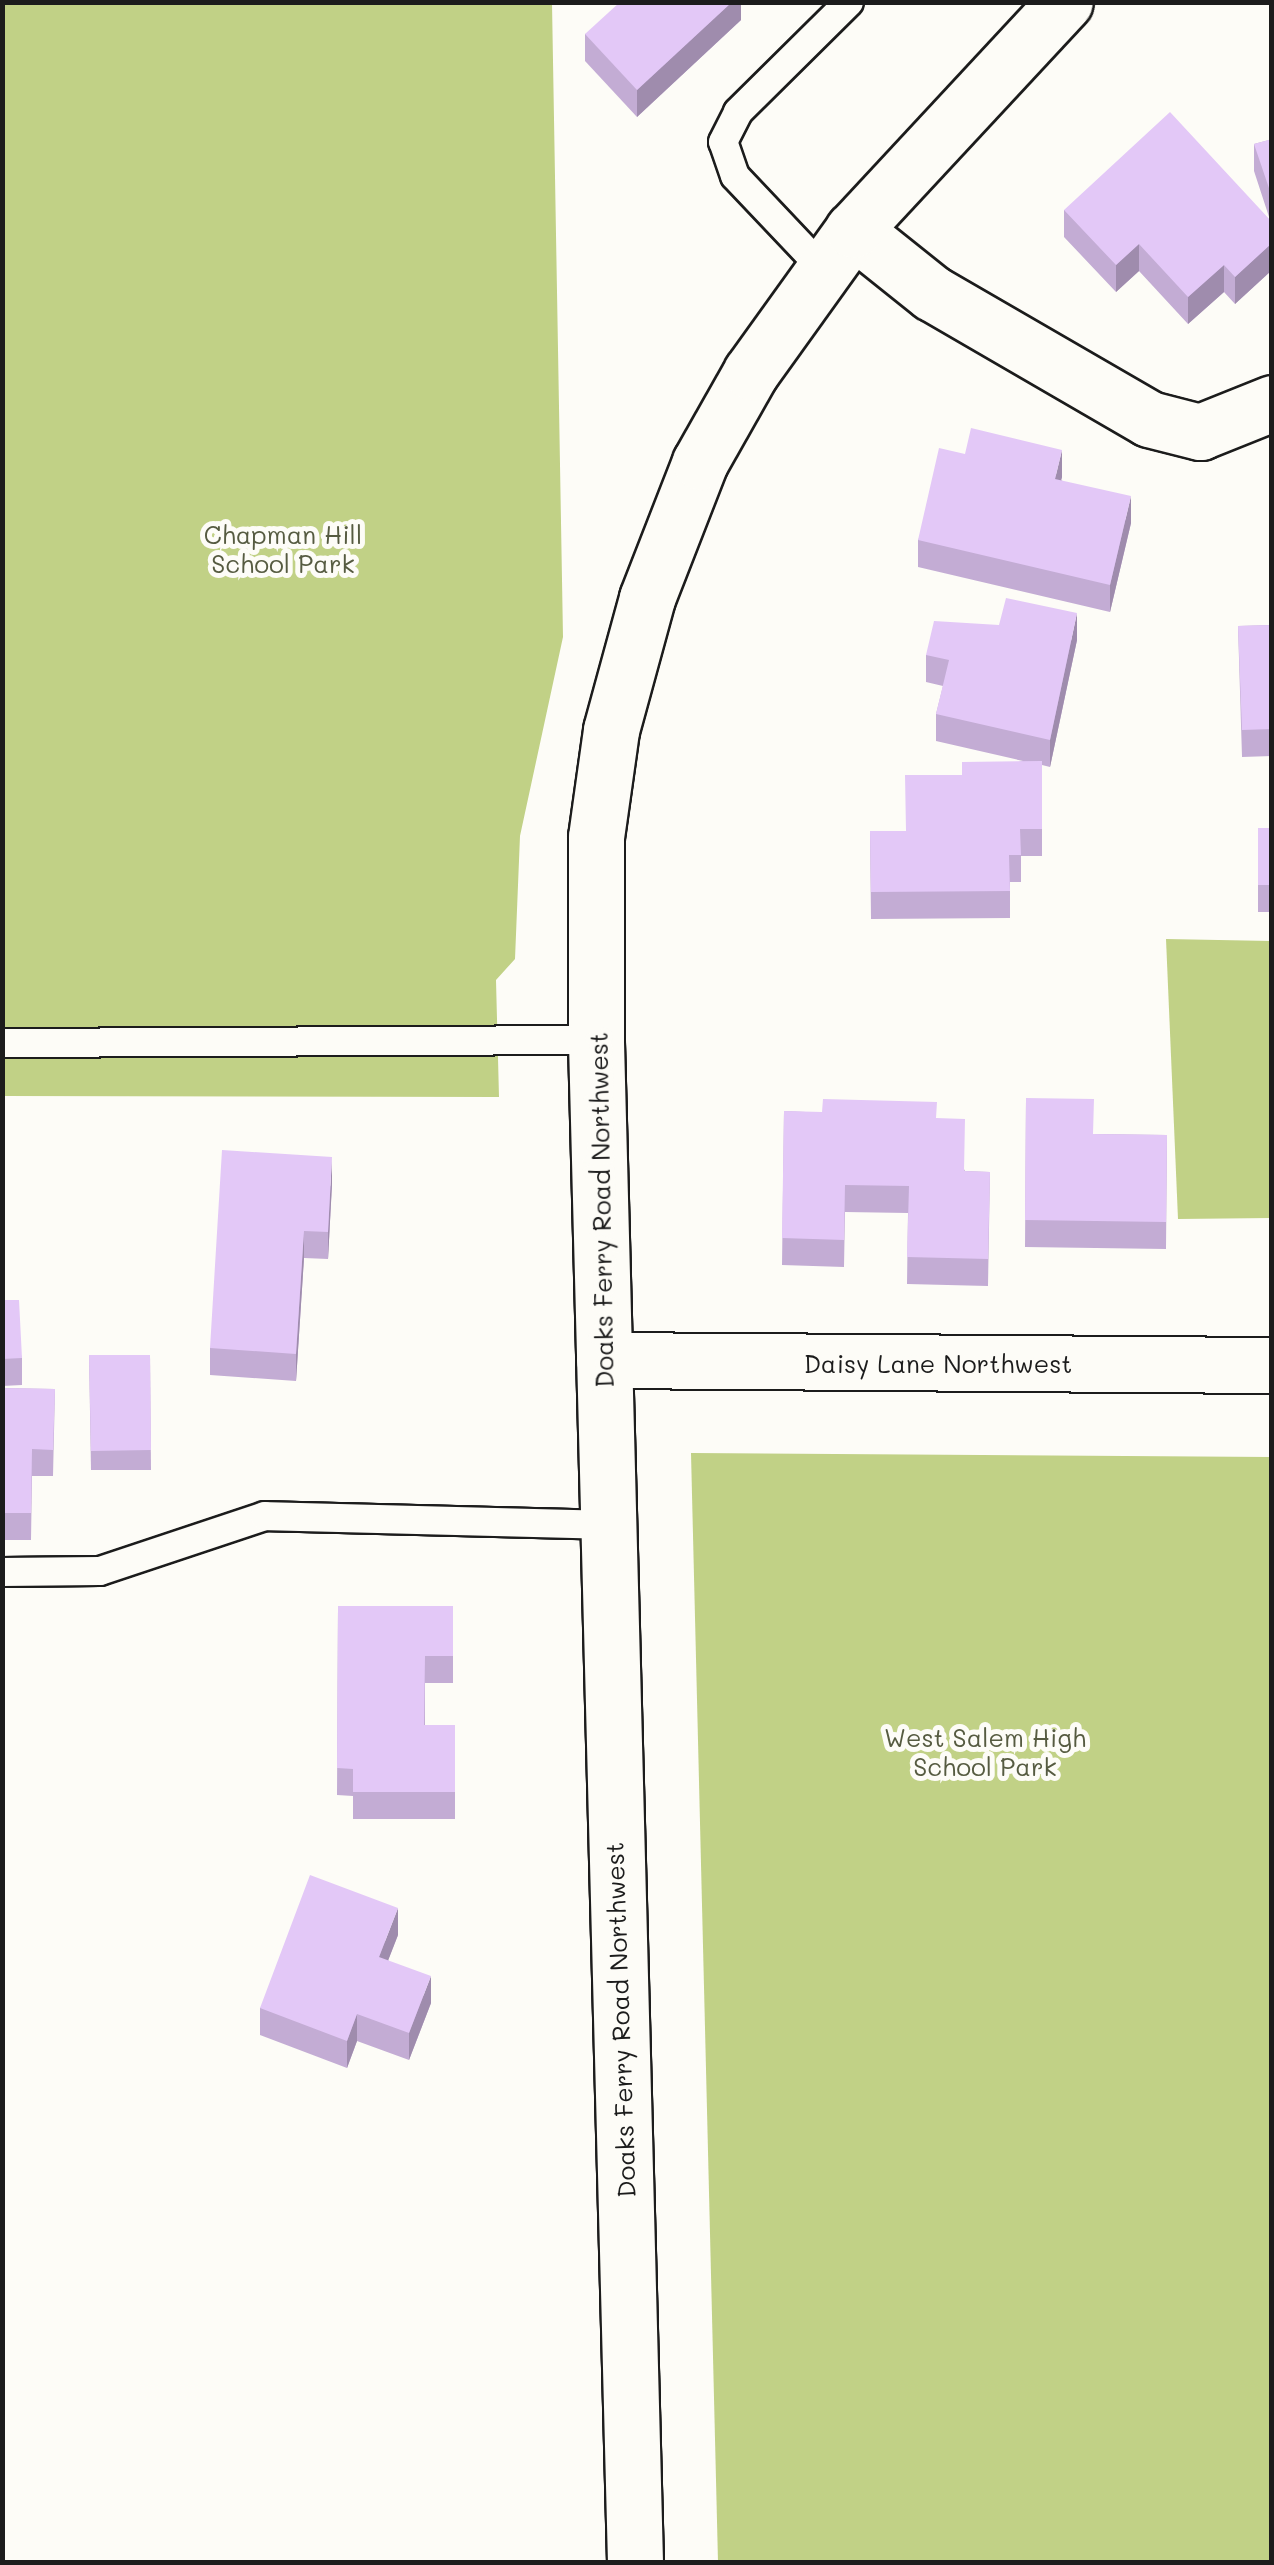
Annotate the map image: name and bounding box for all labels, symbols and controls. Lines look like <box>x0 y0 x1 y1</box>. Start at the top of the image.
park label: Chapman Hill School Park <box>204 520 362 579</box>
street label: Doaks Ferry Road Northwest <box>583 1032 619 1388</box>
street label: Daisy Lane Northwest <box>804 1348 1072 1378</box>
park label: West Salem High School Park <box>884 1723 1086 1782</box>
street label: Doaks Ferry Road Northwest <box>599 1842 641 2198</box>

